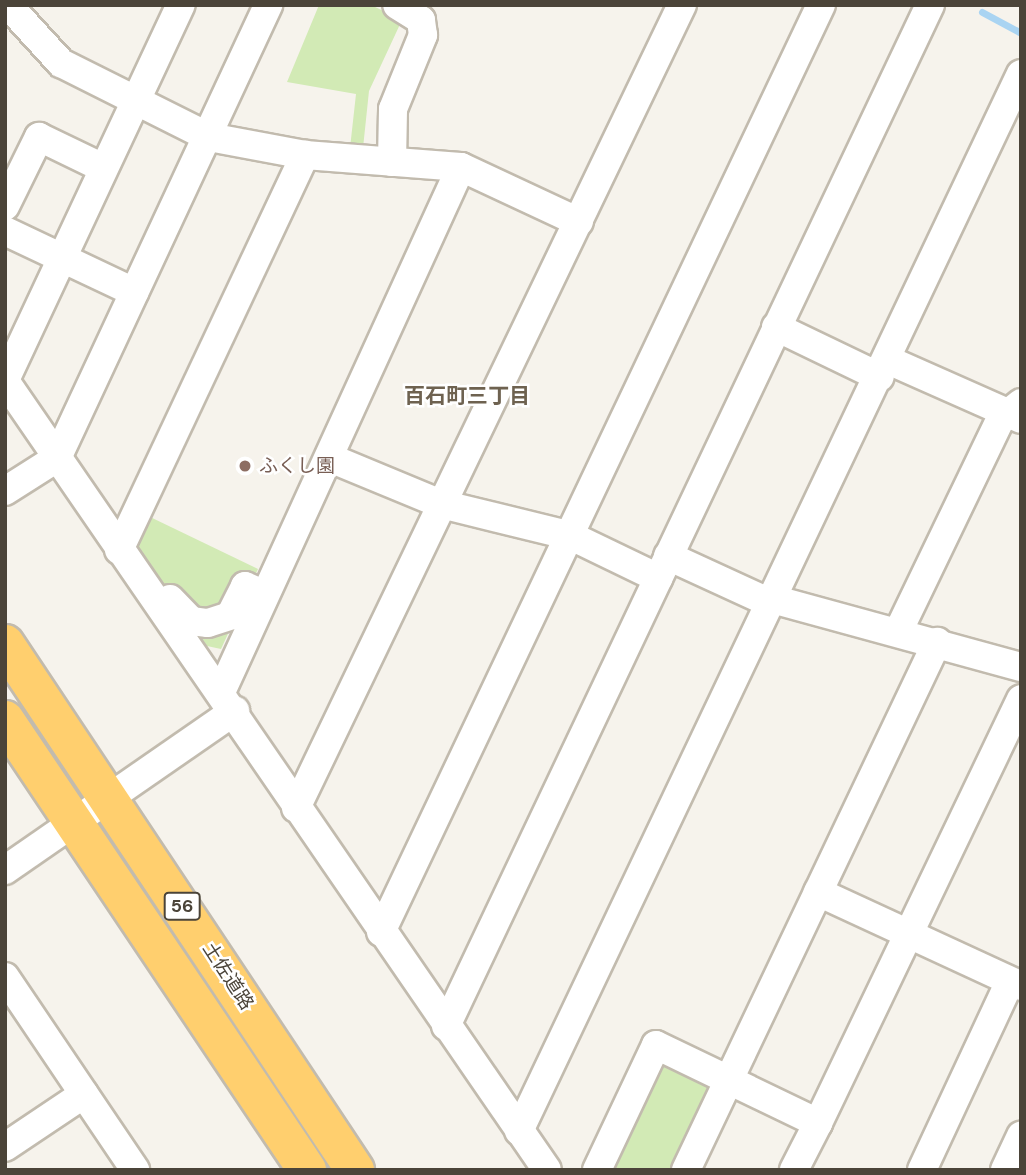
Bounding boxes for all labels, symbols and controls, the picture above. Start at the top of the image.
district label: 百石町三丁目 [404,383,530,409]
place label: ふくし園 [259,455,335,477]
marker: ふくし園 [237,458,253,474]
road number: 56 [163,891,201,920]
street label: 土佐道路 [198,938,258,1014]

